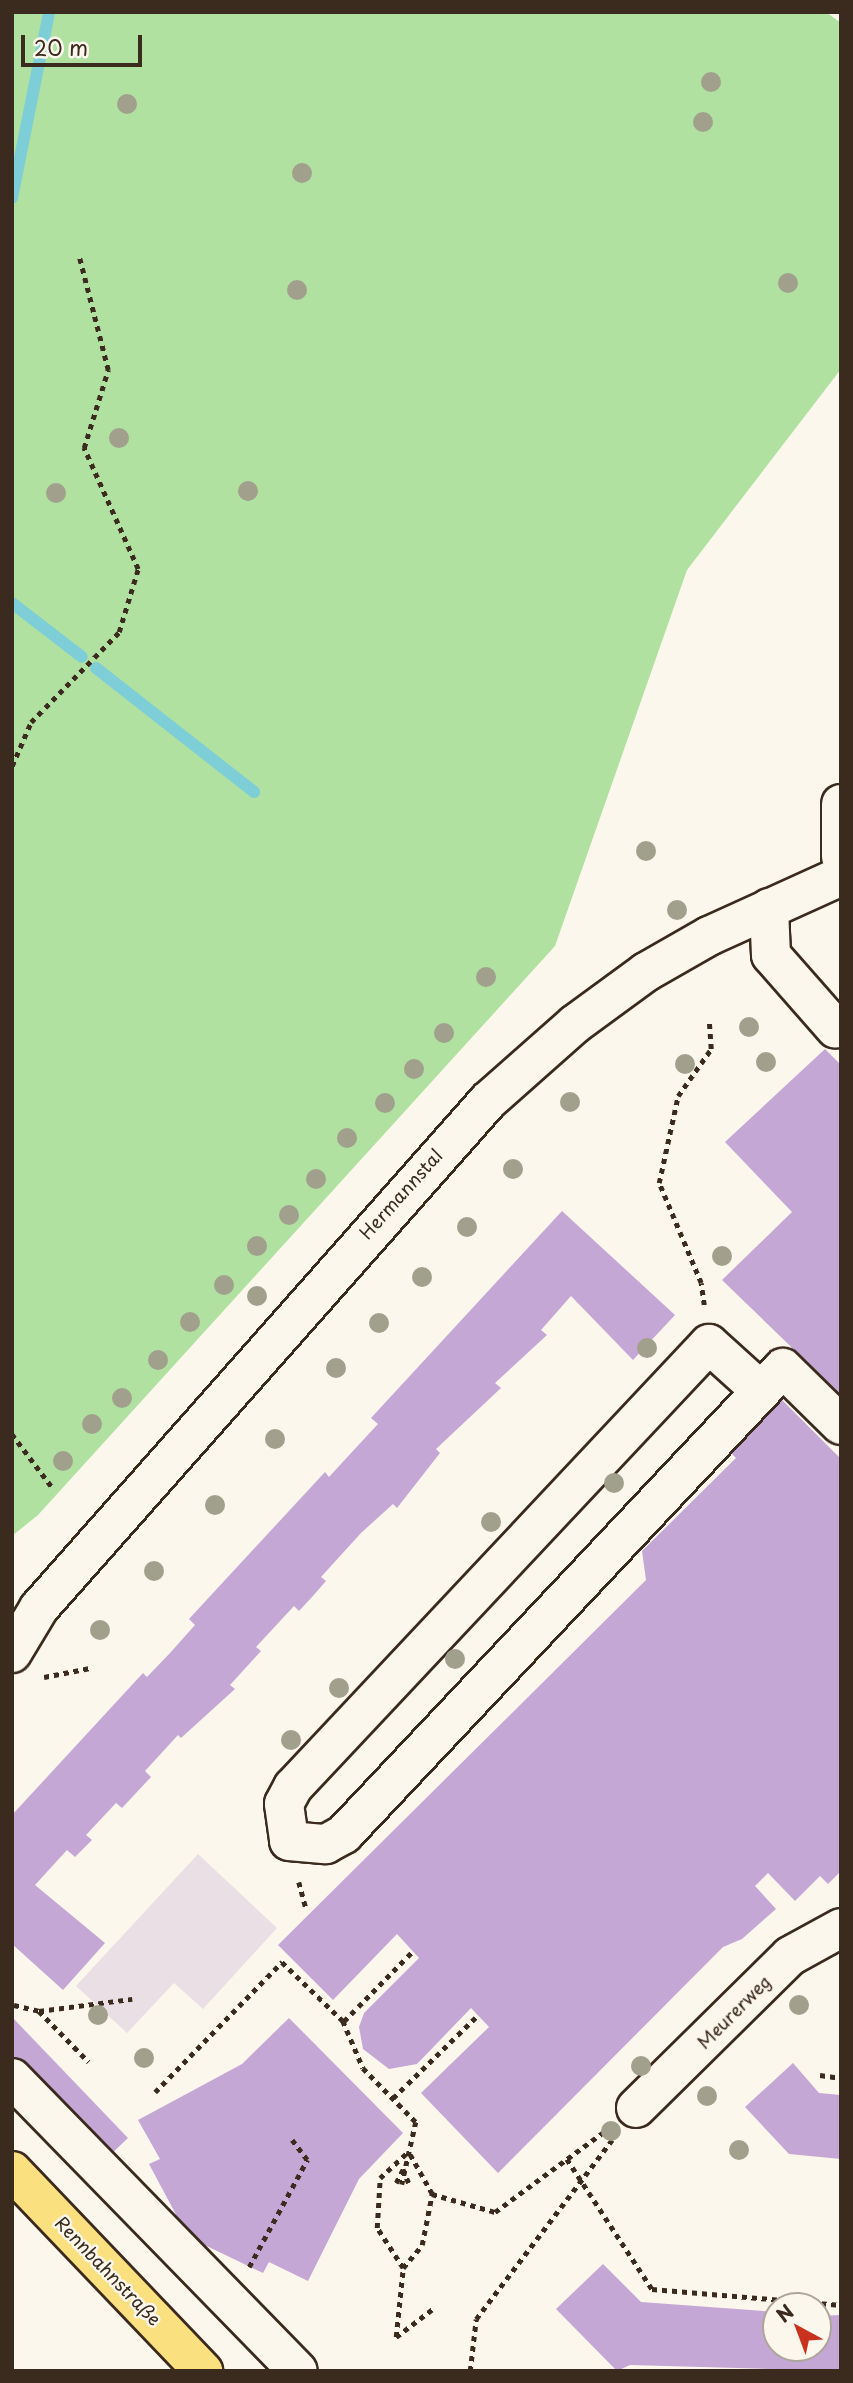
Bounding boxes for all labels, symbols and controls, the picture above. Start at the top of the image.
scale bar [24,21,145,65]
text: 20 m [34,31,88,63]
street label: Hermannstal [355,1145,447,1243]
street label: Meurerweg [693,1971,775,2053]
street label: Rennbahnstraße [50,2212,166,2330]
north arrow [762,2292,832,2362]
text: N [770,2297,799,2328]

